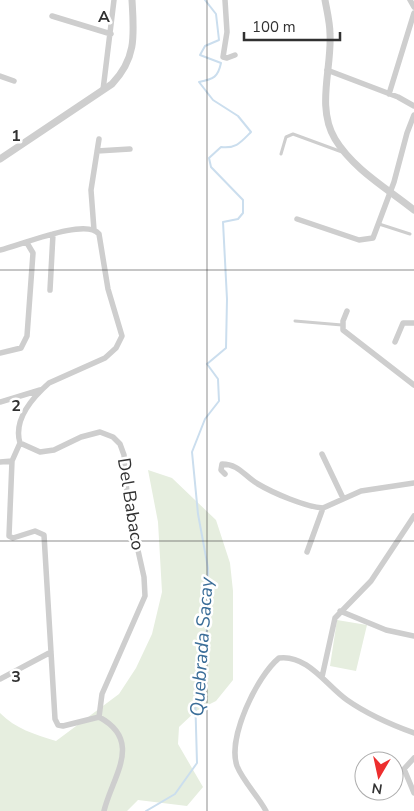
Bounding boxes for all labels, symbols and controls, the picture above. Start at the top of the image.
text: A [98,6,110,28]
scale bar [244,10,340,42]
text: 100 m [252,17,296,37]
text: 1 [11,125,21,147]
text: 2 [11,395,21,417]
street label: Del Babaco [112,456,150,552]
water label: Quebrada Sacay [184,575,220,717]
text: 3 [11,666,21,688]
north arrow [354,751,404,801]
text: N [370,778,384,799]

